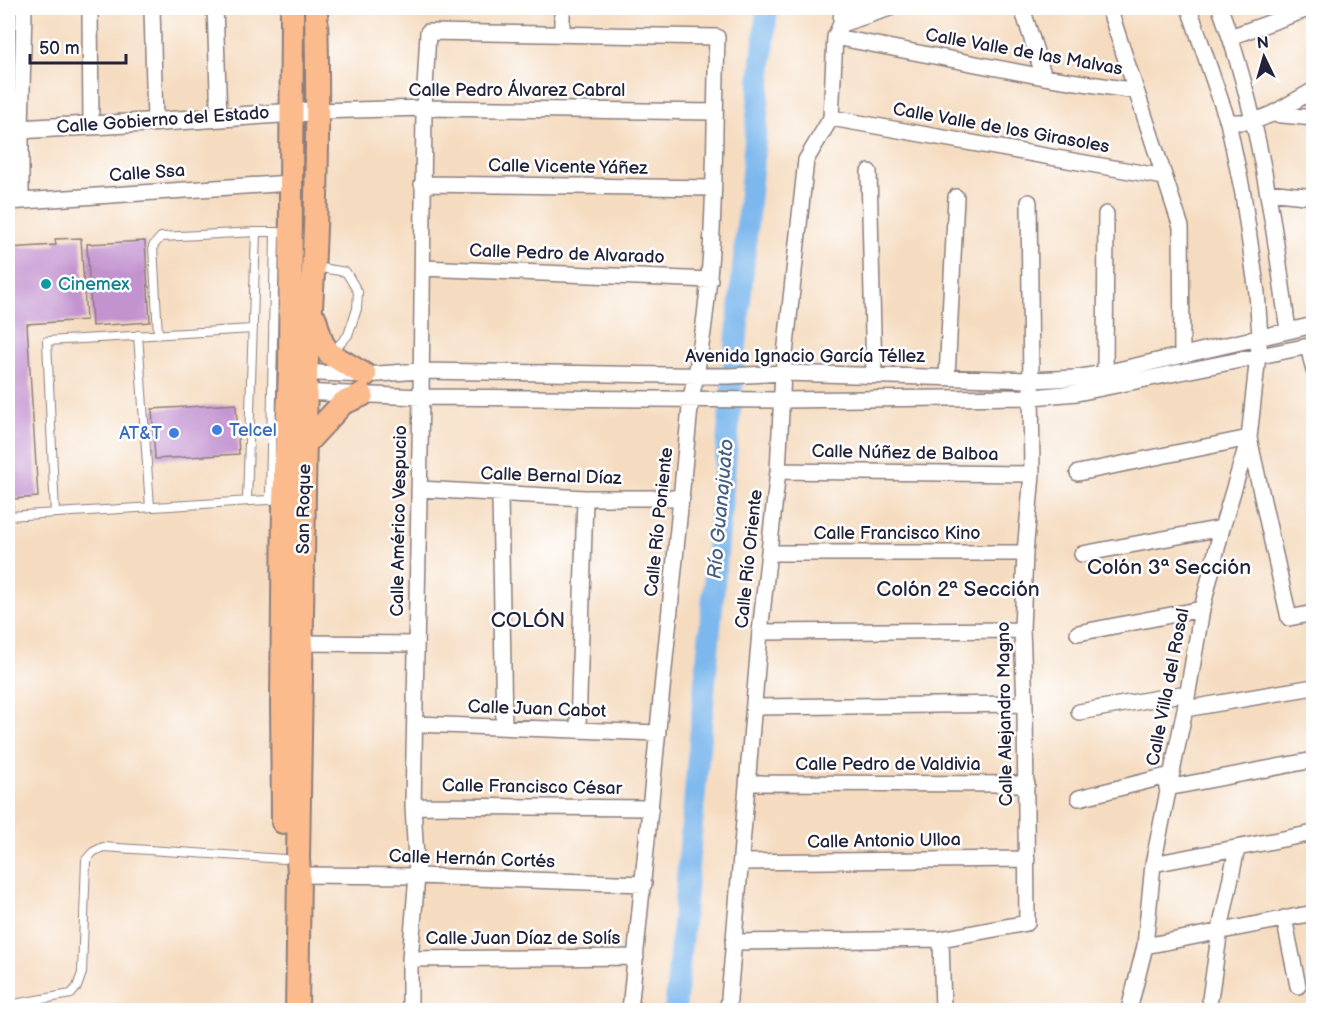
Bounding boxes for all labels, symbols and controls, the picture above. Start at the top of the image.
street label: Calle Valle de las Malvas [924,24,1124,80]
scale bar [30,27,126,65]
north arrow [1234,27,1294,87]
text: N [1256,34,1270,54]
text: 50 m [39,38,80,59]
street label: Calle Pedro Álvarez Cabral [409,78,625,101]
street label: Calle Valle de los Girasoles [891,99,1111,157]
street label: Calle Gobierno del Estado [56,102,270,138]
street label: Calle Vicente Yáñez [488,155,648,179]
street label: Calle Ssa [108,160,186,186]
street label: Calle Pedro de Alvarado [469,240,665,268]
place label: Cinemex [58,274,130,295]
marker: Cinemex [39,277,53,291]
street label: Avenida Ignacio García Téllez [685,346,925,367]
place label: Telcel [229,420,277,441]
place label: AT&T [119,423,162,444]
marker: Telcel [210,423,224,437]
street label: Calle Américo Vespucio [387,425,411,617]
marker: AT&T [167,426,181,440]
water label: Río Guanajuato [703,438,739,580]
street label: Calle Núñez de Balboa [811,441,999,465]
street label: Calle Río Poniente [641,446,677,598]
street label: San Roque [293,463,315,554]
street label: Calle Bernal Díaz [480,463,622,489]
street label: Calle Río Oriente [731,488,767,629]
street label: Calle Francisco Kino [813,523,981,544]
district label: Colón 3ª Sección [1087,555,1251,580]
district label: Colón 2ª Sección [876,577,1040,602]
street label: Calle Villa del Rosal [1142,606,1194,768]
district label: COLÓN [491,608,565,633]
street label: Calle Alejandro Magno [993,622,1017,806]
street label: Calle Juan Cabot [467,696,607,722]
street label: Calle Pedro de Valdivia [795,754,981,775]
street label: Calle Francisco César [442,775,623,799]
street label: Calle Antonio Ulloa [807,829,961,853]
street label: Calle Hernán Cortés [388,846,556,872]
street label: Calle Juan Díaz de Solís [426,928,621,949]

